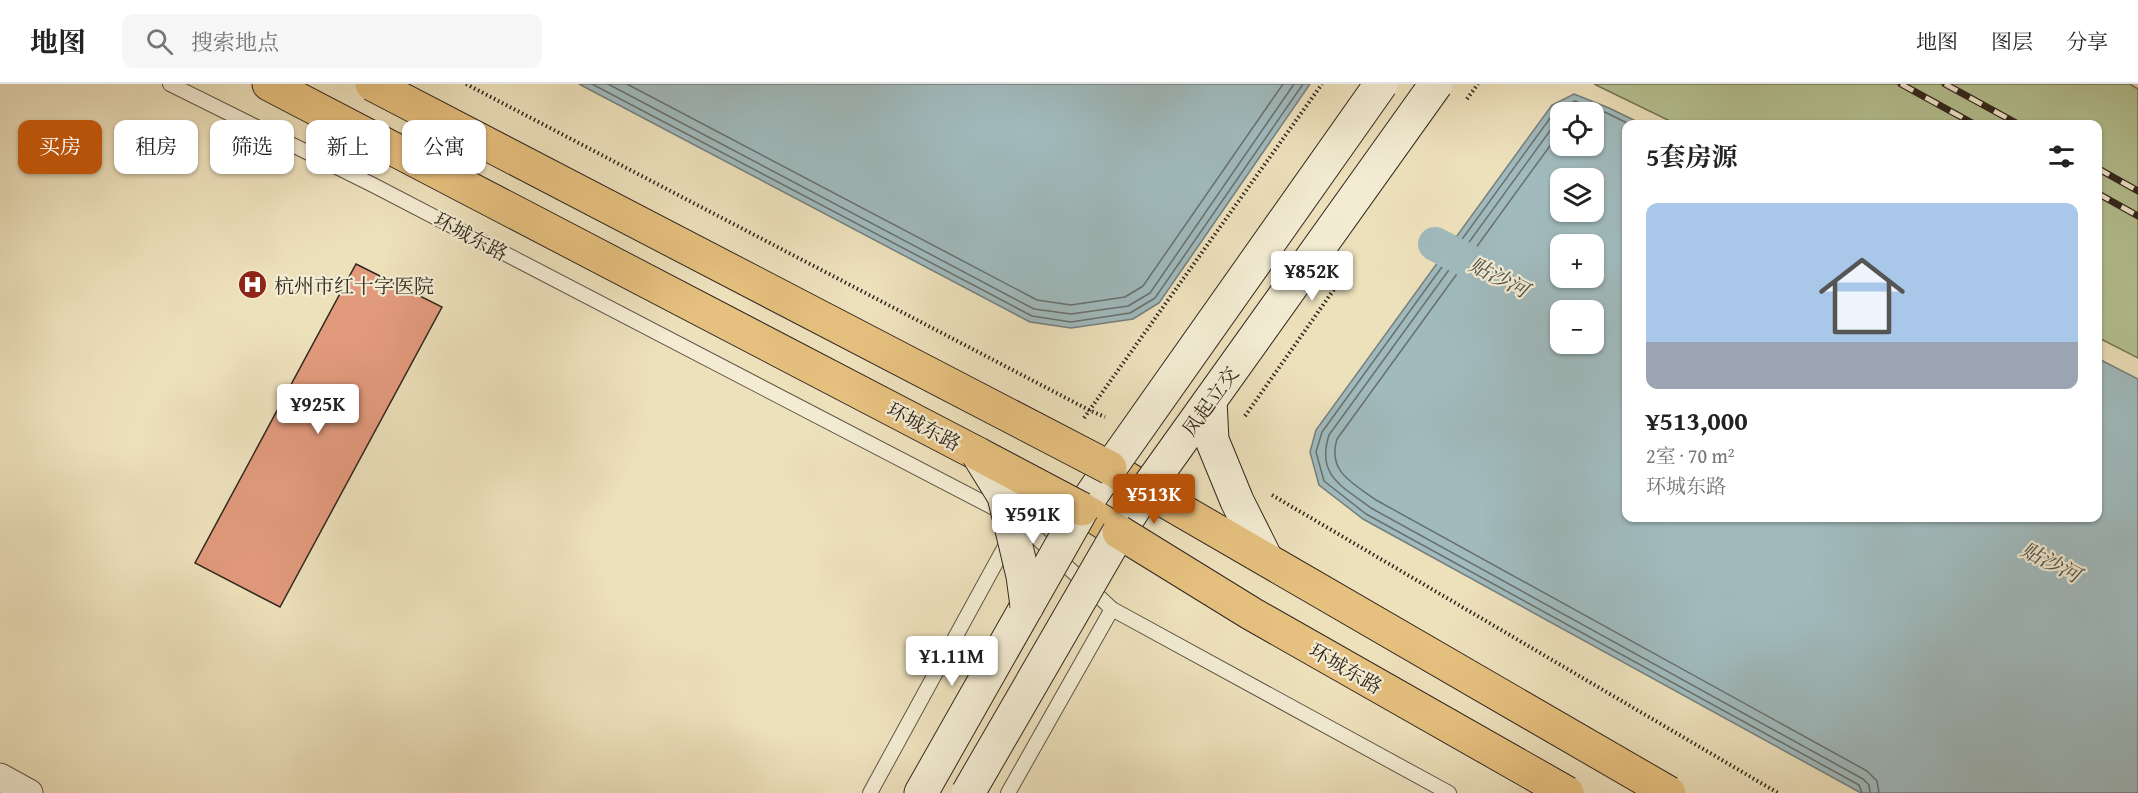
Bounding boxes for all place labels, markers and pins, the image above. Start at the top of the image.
pin: ¥852K [1270,251,1354,302]
hospital icon: 杭州市红十字医院 [237,269,269,301]
place label: 杭州市红十字医院 [274,271,434,300]
pin: ¥925K [276,384,360,435]
pin: ¥513K [1112,474,1196,525]
pin: ¥591K [991,494,1075,545]
pin: ¥1.11M [903,636,1001,687]

